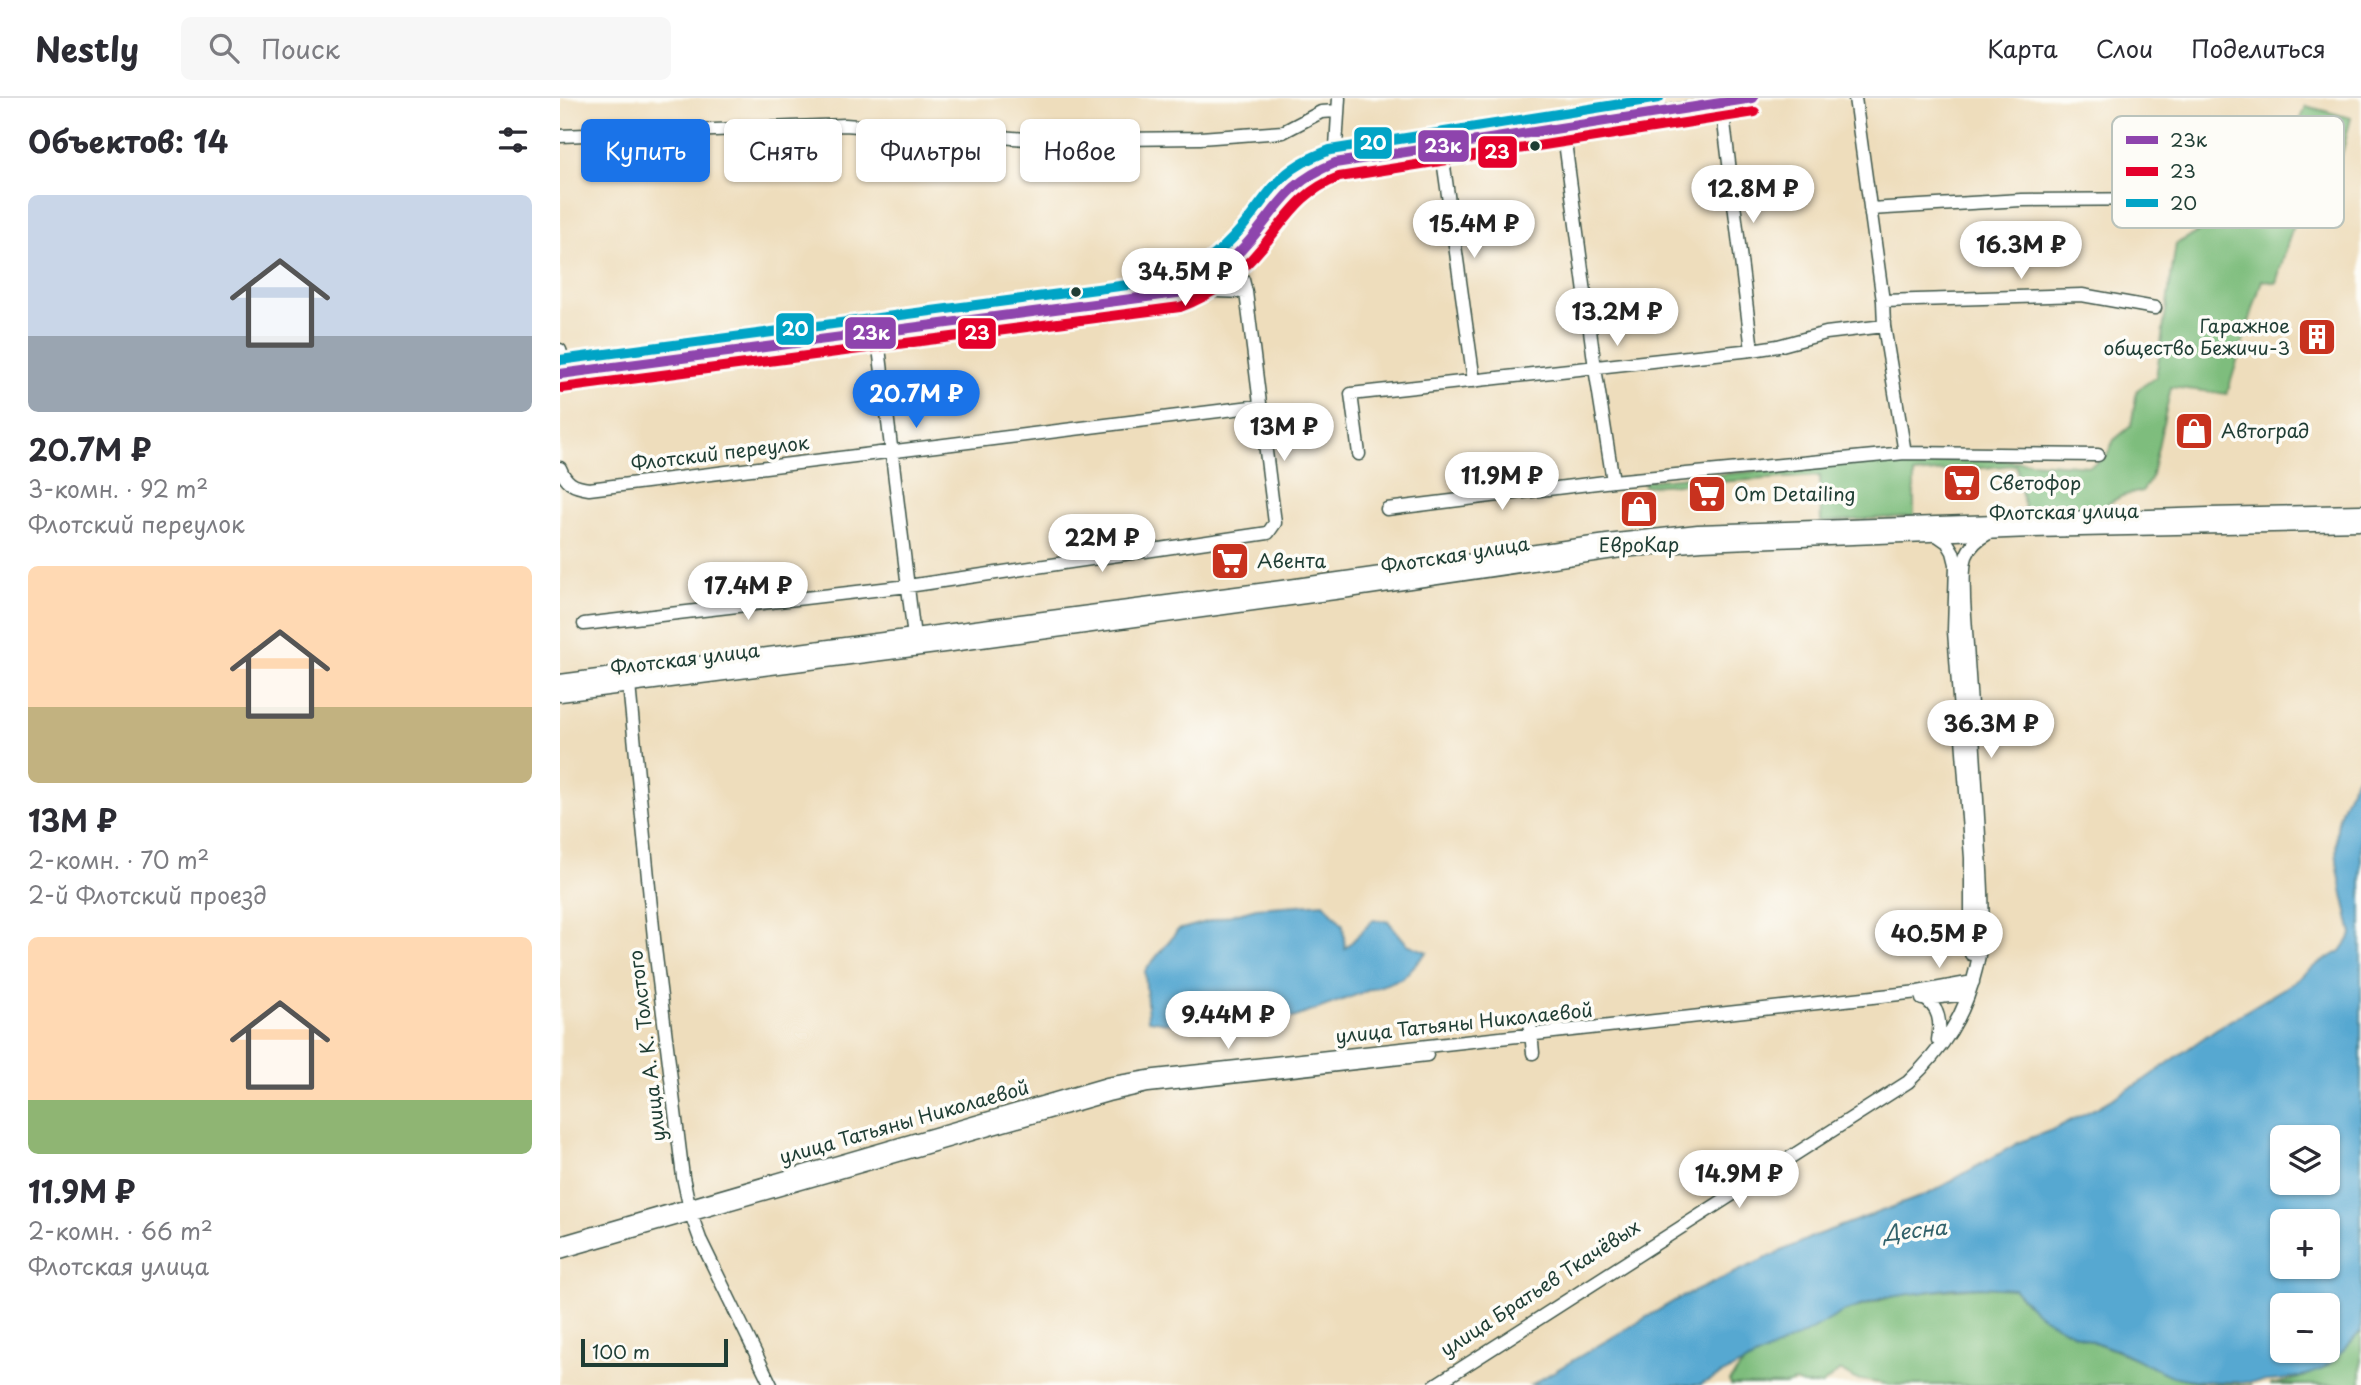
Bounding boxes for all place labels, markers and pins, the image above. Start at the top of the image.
unlabelled marker [1528,139,1542,153]
pin: 12.8M ₽ [1688,166,1818,225]
pin: 15.4M ₽ [1409,200,1539,260]
pin: 16.3M ₽ [1956,222,2086,281]
pin: 34.5M ₽ [1120,248,1250,308]
unlabelled marker [1069,285,1083,299]
pin: 13.2M ₽ [1552,288,1682,348]
place label: Гаражное общество Бежичи-3 [2103,311,2290,361]
building icon: Гаражное общество Бежичи-3 [2296,316,2338,358]
pin: 20.7M ₽ [851,370,981,430]
pin: 13M ₽ [1235,404,1333,463]
shop icon: Автоград [2173,410,2215,452]
place label: Автоград [2221,416,2309,444]
pin: 11.9M ₽ [1437,452,1567,512]
supermarket icon: Светофор [1941,462,1983,504]
place label: Светофор [1989,468,2081,496]
supermarket icon: Om Detailing [1686,473,1728,515]
place label: Om Detailing [1734,479,1855,507]
shop icon: ЕвроКар [1618,488,1660,530]
pin: 22M ₽ [1053,514,1151,574]
place label: ЕвроКар [1599,530,1679,558]
supermarket icon: Авента [1209,540,1251,582]
place label: Авента [1257,546,1326,574]
pin: 17.4M ₽ [683,562,813,622]
pin: 36.3M ₽ [1926,700,2056,760]
pin: 40.5M ₽ [1874,910,2004,970]
pin: 9.44M ₽ [1163,992,1293,1051]
pin: 14.9M ₽ [1674,1150,1804,1210]

